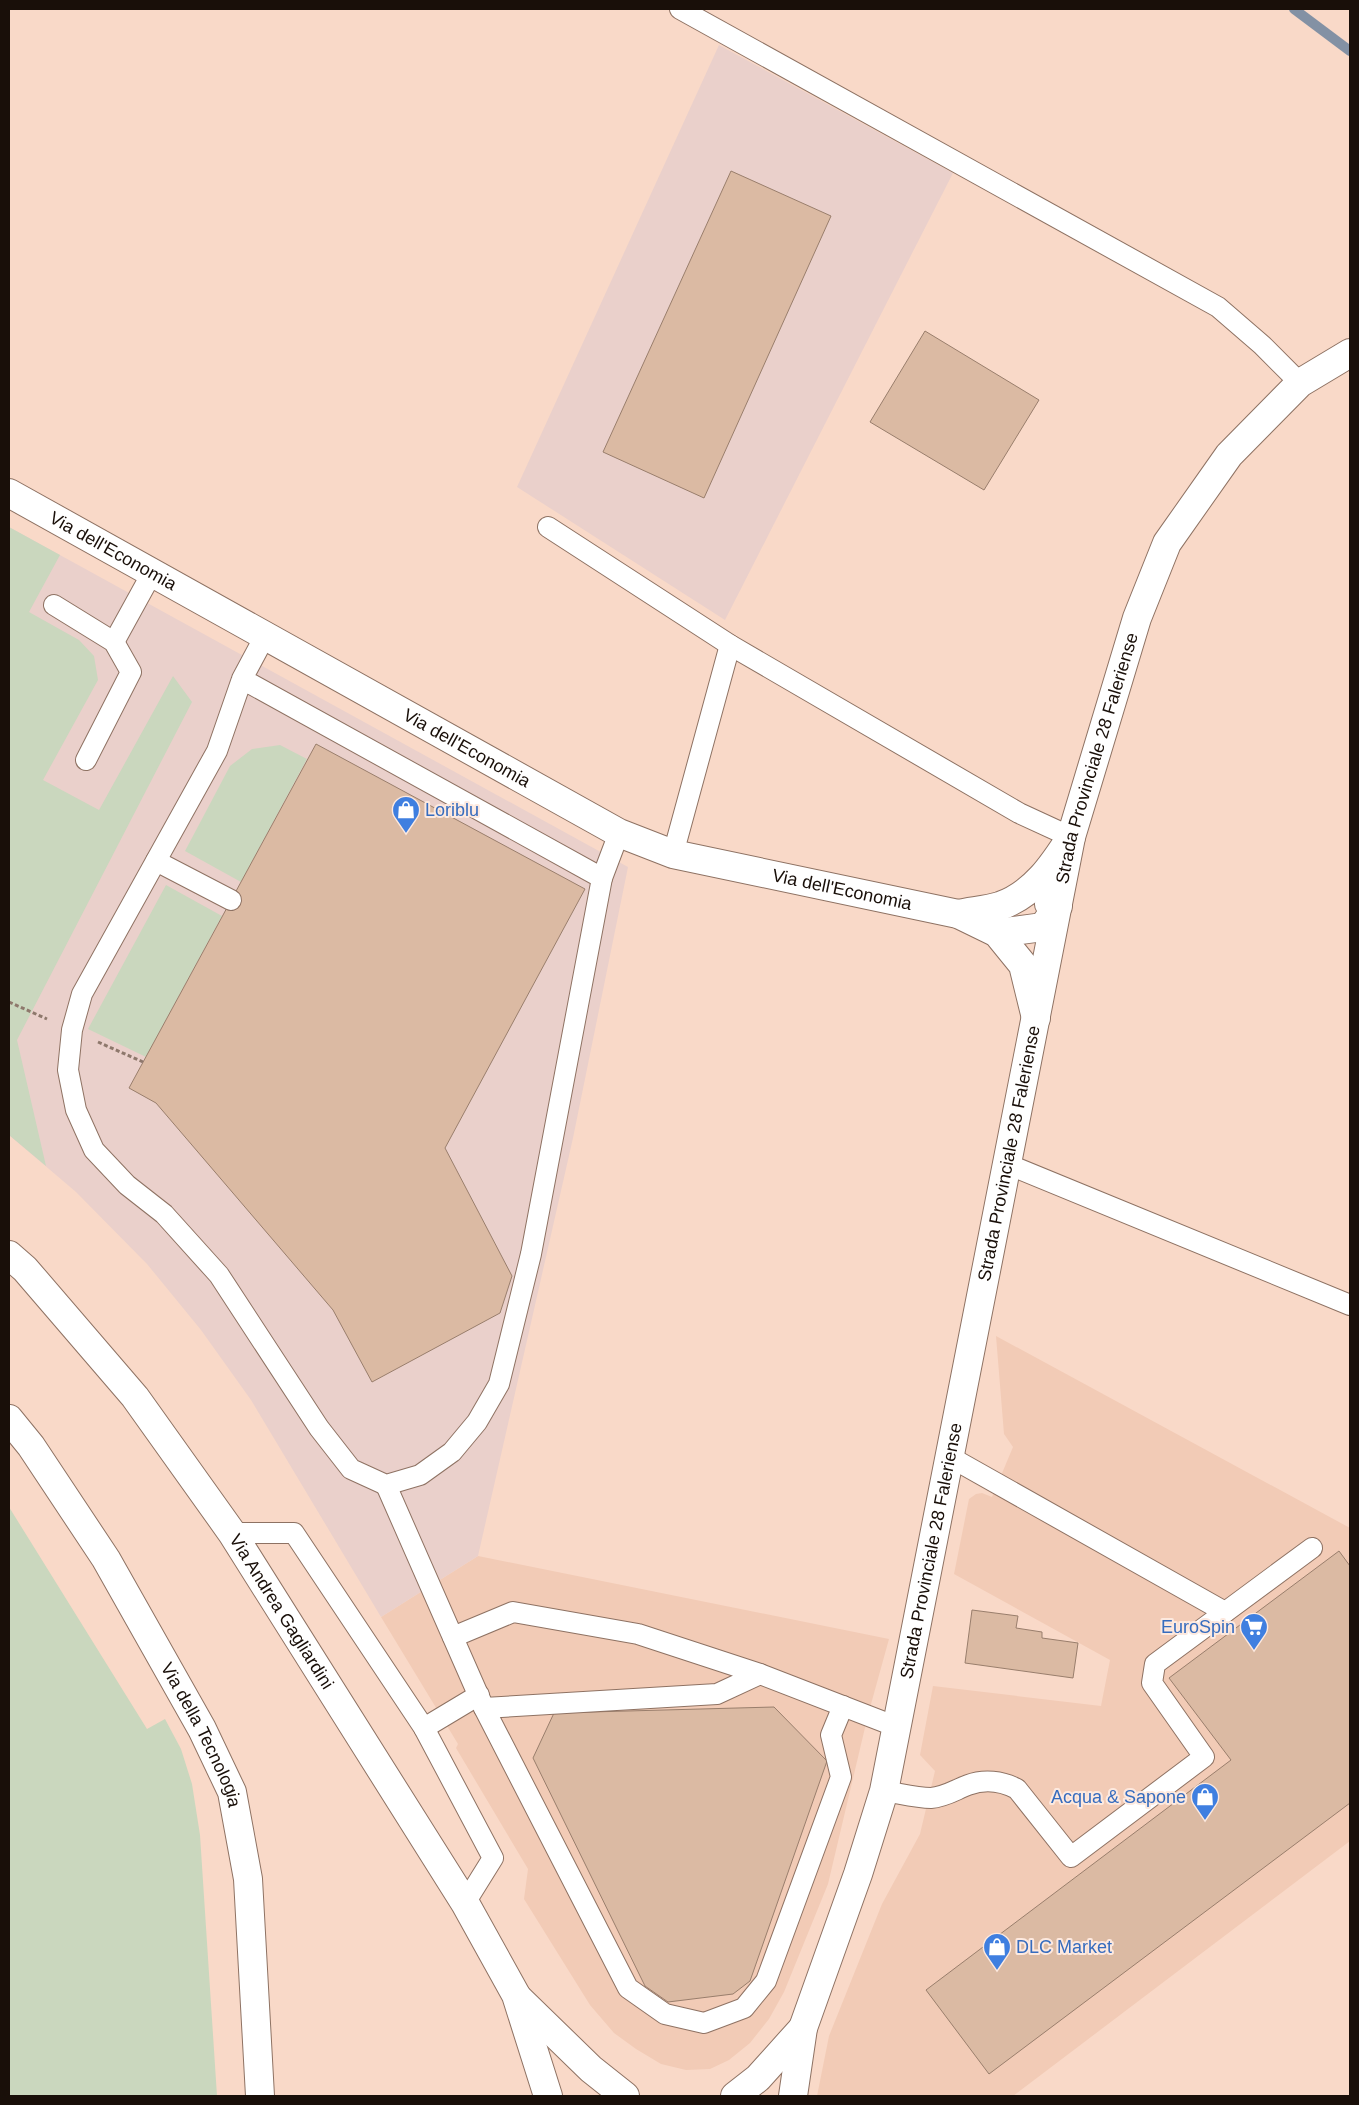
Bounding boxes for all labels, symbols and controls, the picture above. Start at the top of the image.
street label: Via dell'Economia [46,508,181,595]
street label: Strada Provinciale 28 Faleriense [1052,630,1142,886]
street label: Via dell'Economia [400,705,535,792]
shop icon: Loriblu [391,795,421,834]
place label: Loriblu [425,800,479,820]
street label: Via dell'Economia [770,865,915,914]
street label: Strada Provinciale 28 Faleriense [974,1024,1044,1283]
street label: Strada Provinciale 28 Faleriense [896,1421,966,1680]
street label: Via Andrea Gagliardini [225,1531,338,1693]
supermarket icon: EuroSpin [1239,1612,1269,1651]
place label: EuroSpin [1161,1617,1235,1637]
street label: Via della Tecnologia [157,1659,245,1810]
shop icon: Acqua & Sapone [1190,1782,1220,1821]
place label: Acqua & Sapone [1051,1787,1186,1807]
shop icon: DLC Market [982,1932,1012,1971]
place label: DLC Market [1016,1937,1112,1957]

